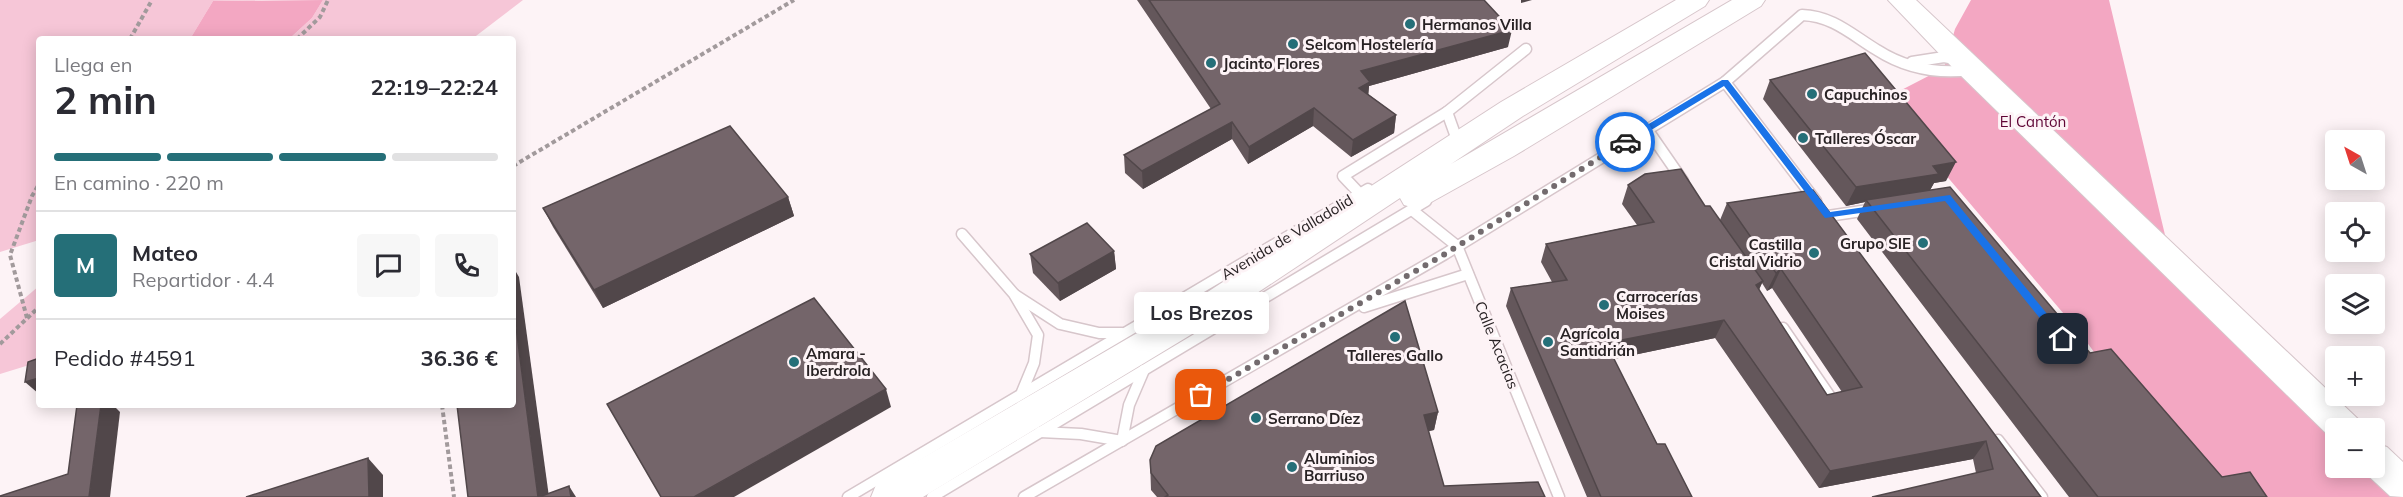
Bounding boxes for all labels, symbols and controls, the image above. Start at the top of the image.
place label: Hermanos Villa [1422,15,1532,34]
marker: Hermanos Villa [1403,17,1417,31]
place label: Selcom Hostelería [1305,35,1434,54]
marker: Selcom Hostelería [1286,37,1300,51]
text: Llega en [54,52,132,77]
place label: Jacinto Flores [1223,54,1320,73]
marker: Jacinto Flores [1204,56,1218,70]
text: 22:19–22:24 [370,73,498,101]
text: 2 min [54,75,157,124]
place label: Capuchinos [1824,85,1908,104]
marker: Capuchinos [1805,87,1819,101]
courier [1595,112,1655,172]
park label: El Cantón [2000,112,2066,131]
icon: car [1609,126,1642,159]
place label: Talleres Óscar [1815,129,1916,148]
north arrow [2325,130,2385,190]
map controls [2325,130,2385,478]
marker: Talleres Óscar [1796,131,1810,145]
text: En camino · 220 m [54,170,224,195]
street label: Avenida de Valladolid [1218,190,1356,284]
button: locate [2325,202,2385,262]
button: chat [357,234,420,297]
button: phone [435,234,498,297]
place label: Grupo SIE [1840,234,1911,253]
place label: Castilla Cristal Vidrio [1709,235,1802,271]
marker: Grupo SIE [1916,236,1930,250]
text: Mateo [132,239,198,267]
marker: Castilla Cristal Vidrio [1807,246,1821,260]
text: M [76,251,95,279]
text: Repartidor · 4.4 [132,267,274,292]
button: layers [2325,274,2385,334]
place label: Carrocerías Moises [1616,287,1698,323]
callout: Los Brezos [1134,293,1268,335]
street label: Calle Acacias [1471,298,1523,392]
marker: Carrocerías Moises [1597,298,1611,312]
text: Los Brezos [1150,300,1253,325]
pin [2037,313,2088,364]
icon: home [2046,322,2079,355]
place label: Agrícola Santidrián [1560,324,1635,360]
marker: Talleres Gallo [1388,330,1402,344]
marker: Agrícola Santidrián [1541,335,1555,349]
text: Pedido #4591 [54,344,196,372]
text: 36.36 € [421,344,498,372]
place label: Amara - Iberdrola [806,344,871,380]
place label: Talleres Gallo [1347,346,1443,365]
button: + [2325,346,2385,406]
marker: Amara - Iberdrola [787,355,801,369]
pin [1175,369,1226,420]
icon: bag [1184,378,1217,411]
place label: Serrano Díez [1268,409,1360,428]
marker: Serrano Díez [1249,411,1263,425]
button: − [2325,418,2385,478]
place label: Aluminios Barriuso [1304,449,1375,485]
marker: Aluminios Barriuso [1285,460,1299,474]

